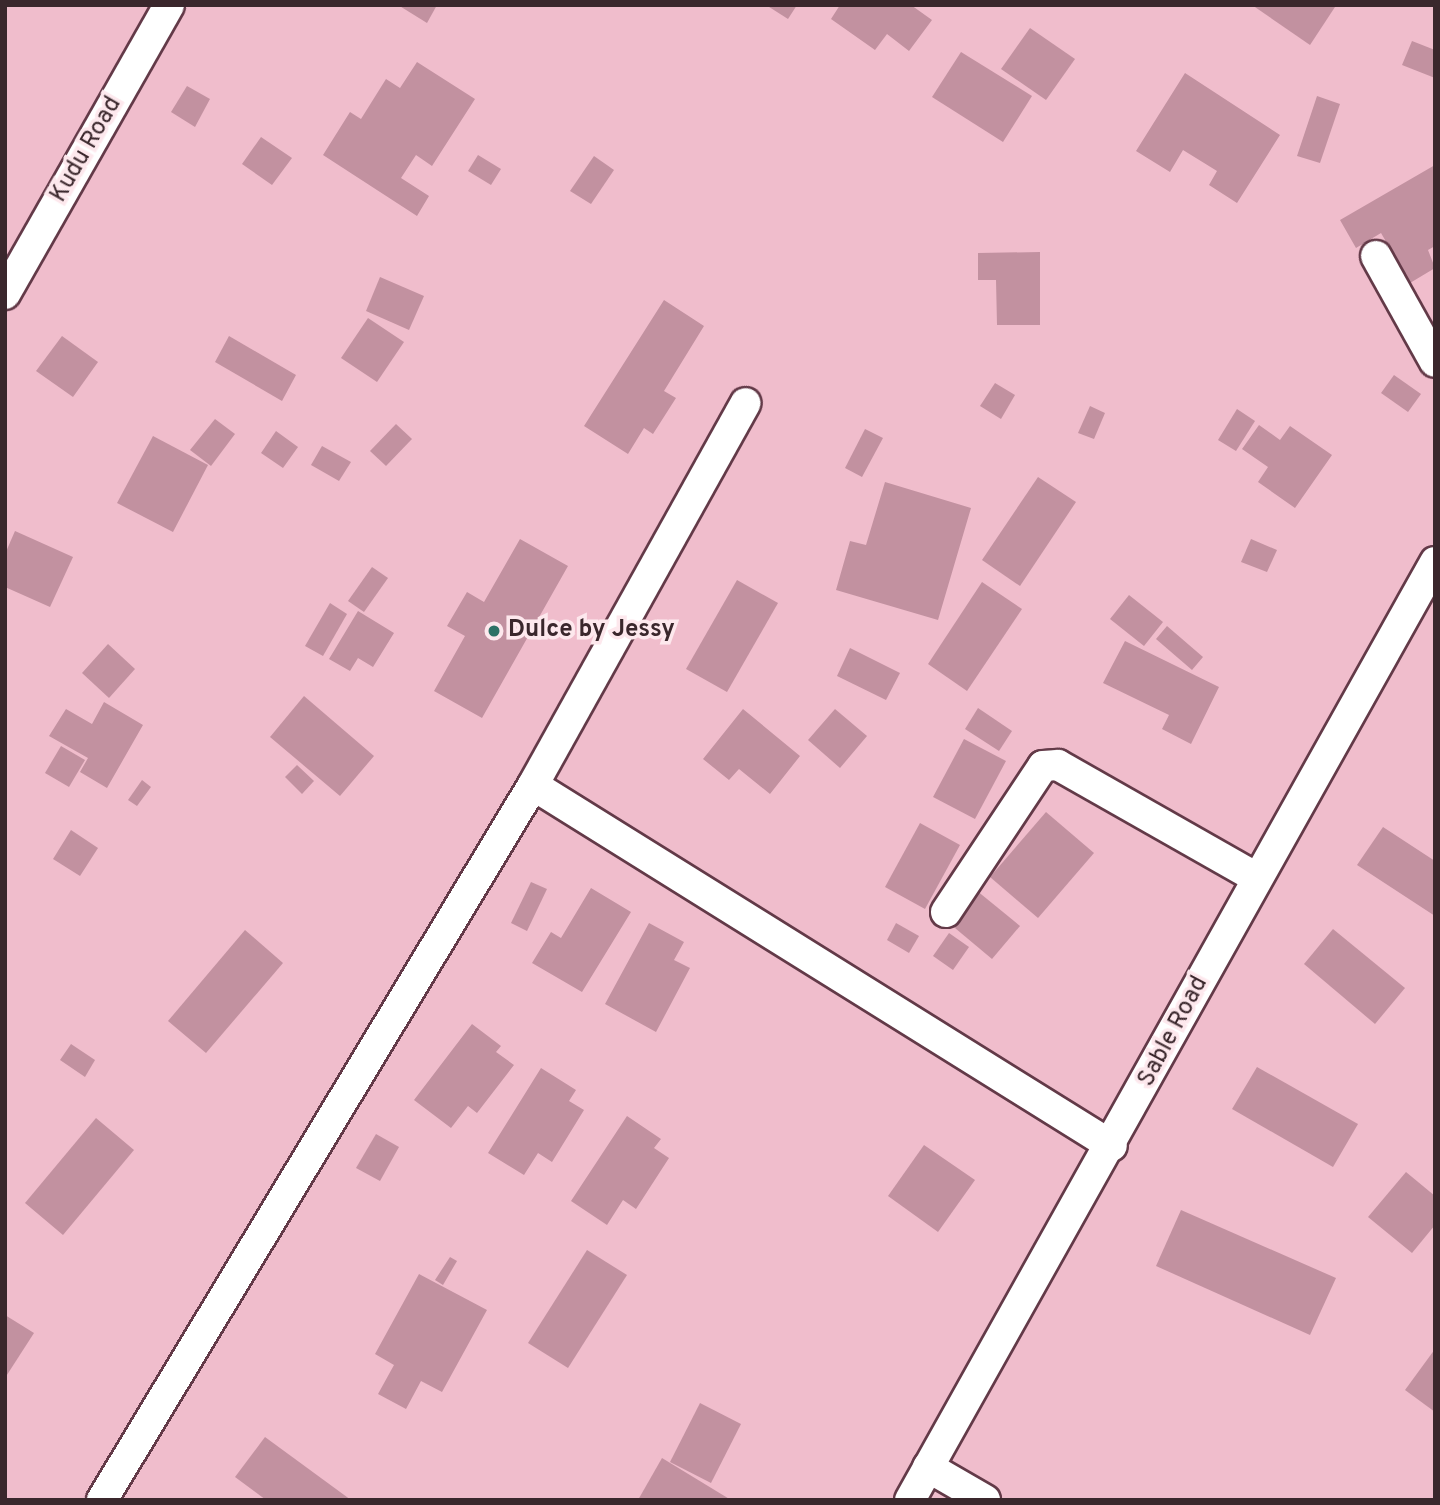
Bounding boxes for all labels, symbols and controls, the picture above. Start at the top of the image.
street label: Kudu Road [45,92,129,208]
place label: Dulce by Jessy [508,617,675,645]
marker: Dulce by Jessy [486,623,502,639]
street label: Sable Road [1133,972,1215,1092]

